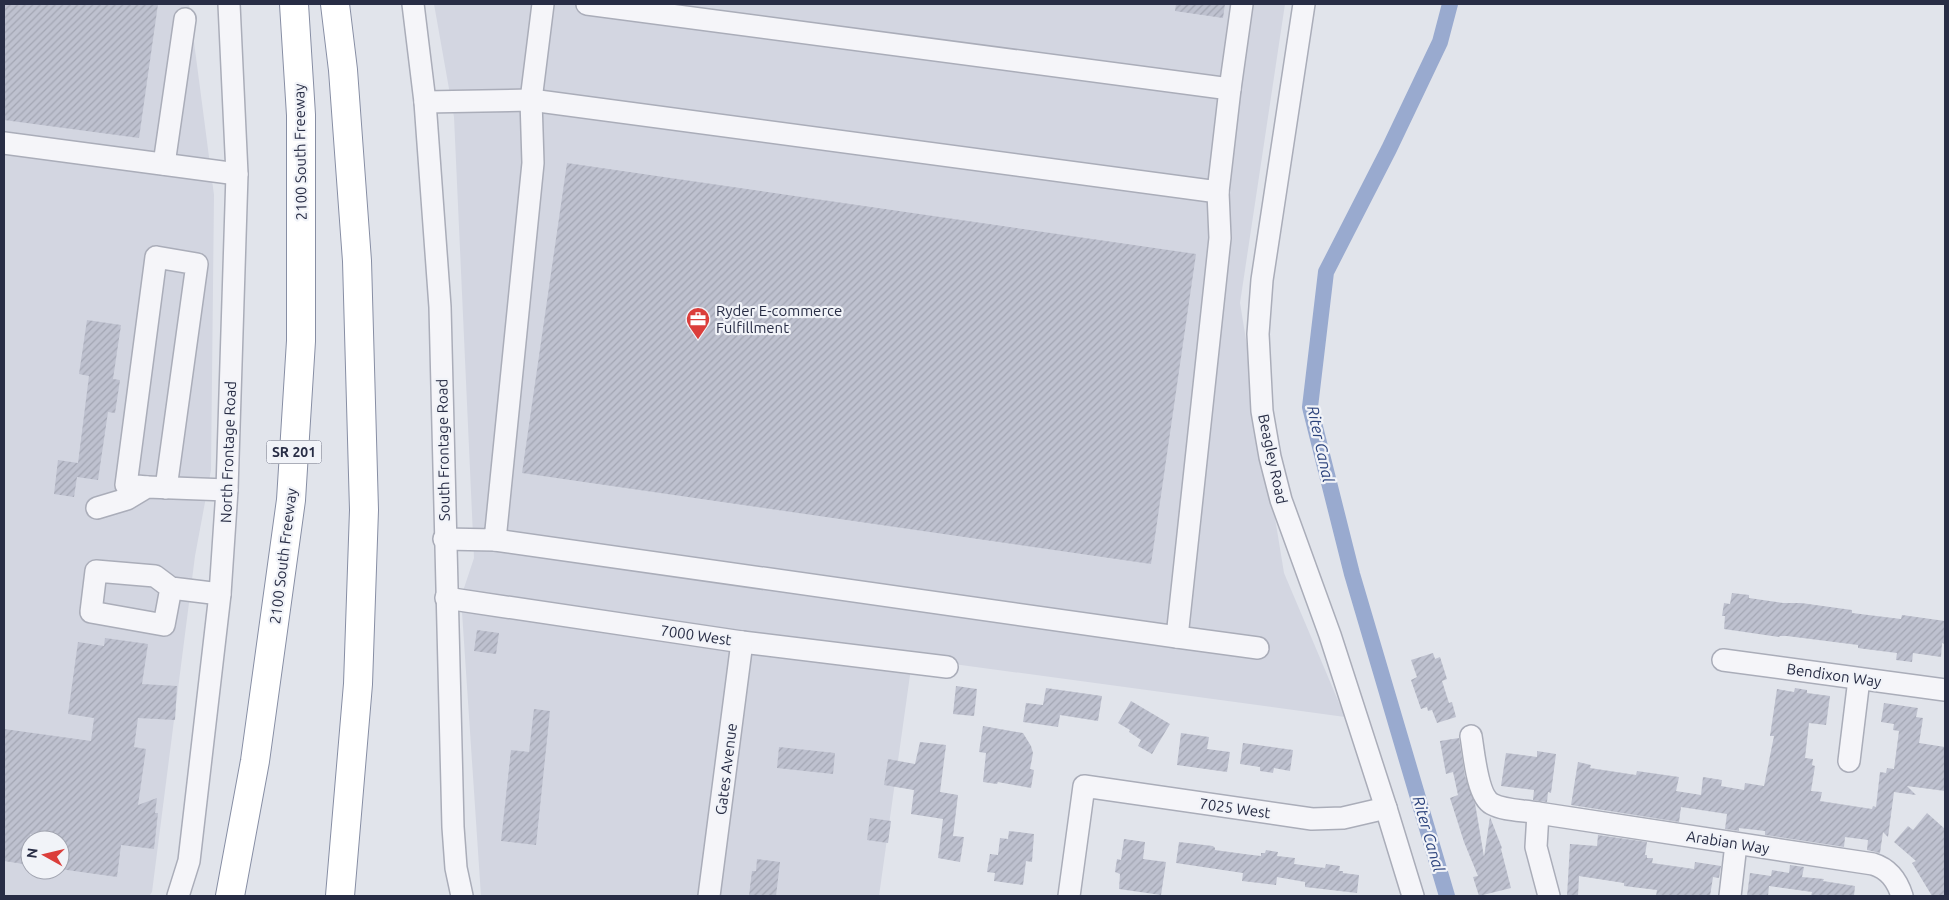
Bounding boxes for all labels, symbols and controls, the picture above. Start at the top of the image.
street label: 2100 South Freeway [290,83,310,221]
place label: Ryder E-commerce Fulfillment [716,302,842,336]
office icon: Ryder E-commerce Fulfillment [685,306,711,340]
street label: South Frontage Road [433,379,453,521]
street label: North Frontage Road [217,381,239,523]
water label: Riter Canal [1304,404,1338,485]
street label: Beagley Road [1255,412,1291,506]
road number: SR 201 [266,441,322,464]
street label: 2100 South Freeway [266,487,300,625]
street label: 7000 West [659,622,733,648]
street label: Bendixon Way [1786,660,1882,690]
street label: Gates Avenue [712,722,740,816]
water label: Riter Canal [1410,794,1449,875]
street label: 7025 West [1198,795,1272,821]
street label: Arabian Way [1685,827,1771,857]
north arrow [20,830,70,880]
text: N [23,847,41,859]

